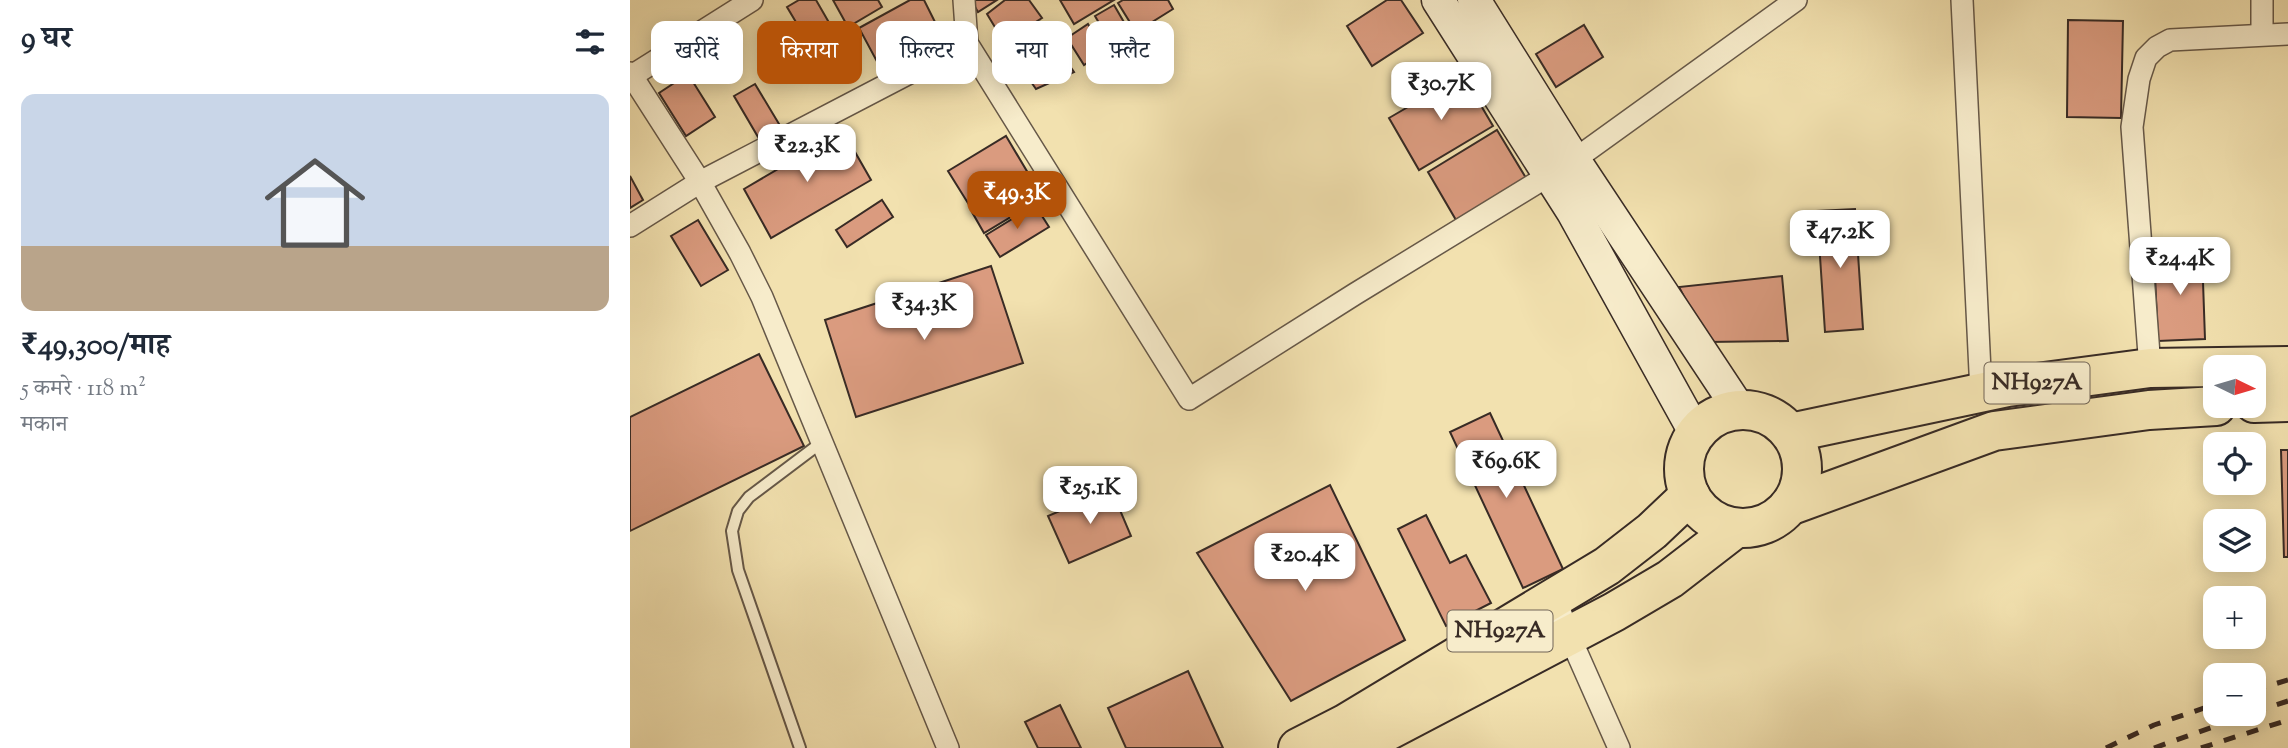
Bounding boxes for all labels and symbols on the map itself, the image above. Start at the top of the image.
pin: ₹30.7K [1384,62,1498,122]
pin: ₹22.3K [750,124,864,184]
pin: ₹49.3K [960,172,1074,231]
pin: ₹47.2K [1783,210,1897,270]
pin: ₹24.4K [2123,238,2237,297]
pin: ₹34.3K [867,282,981,342]
north arrow [2203,355,2266,418]
road number: NH927A [1984,362,2090,404]
pin: ₹69.6K [1449,440,1563,500]
pin: ₹25.1K [1033,466,1147,526]
pin: ₹20.4K [1248,534,1362,593]
road number: NH927A [1448,610,1552,652]

